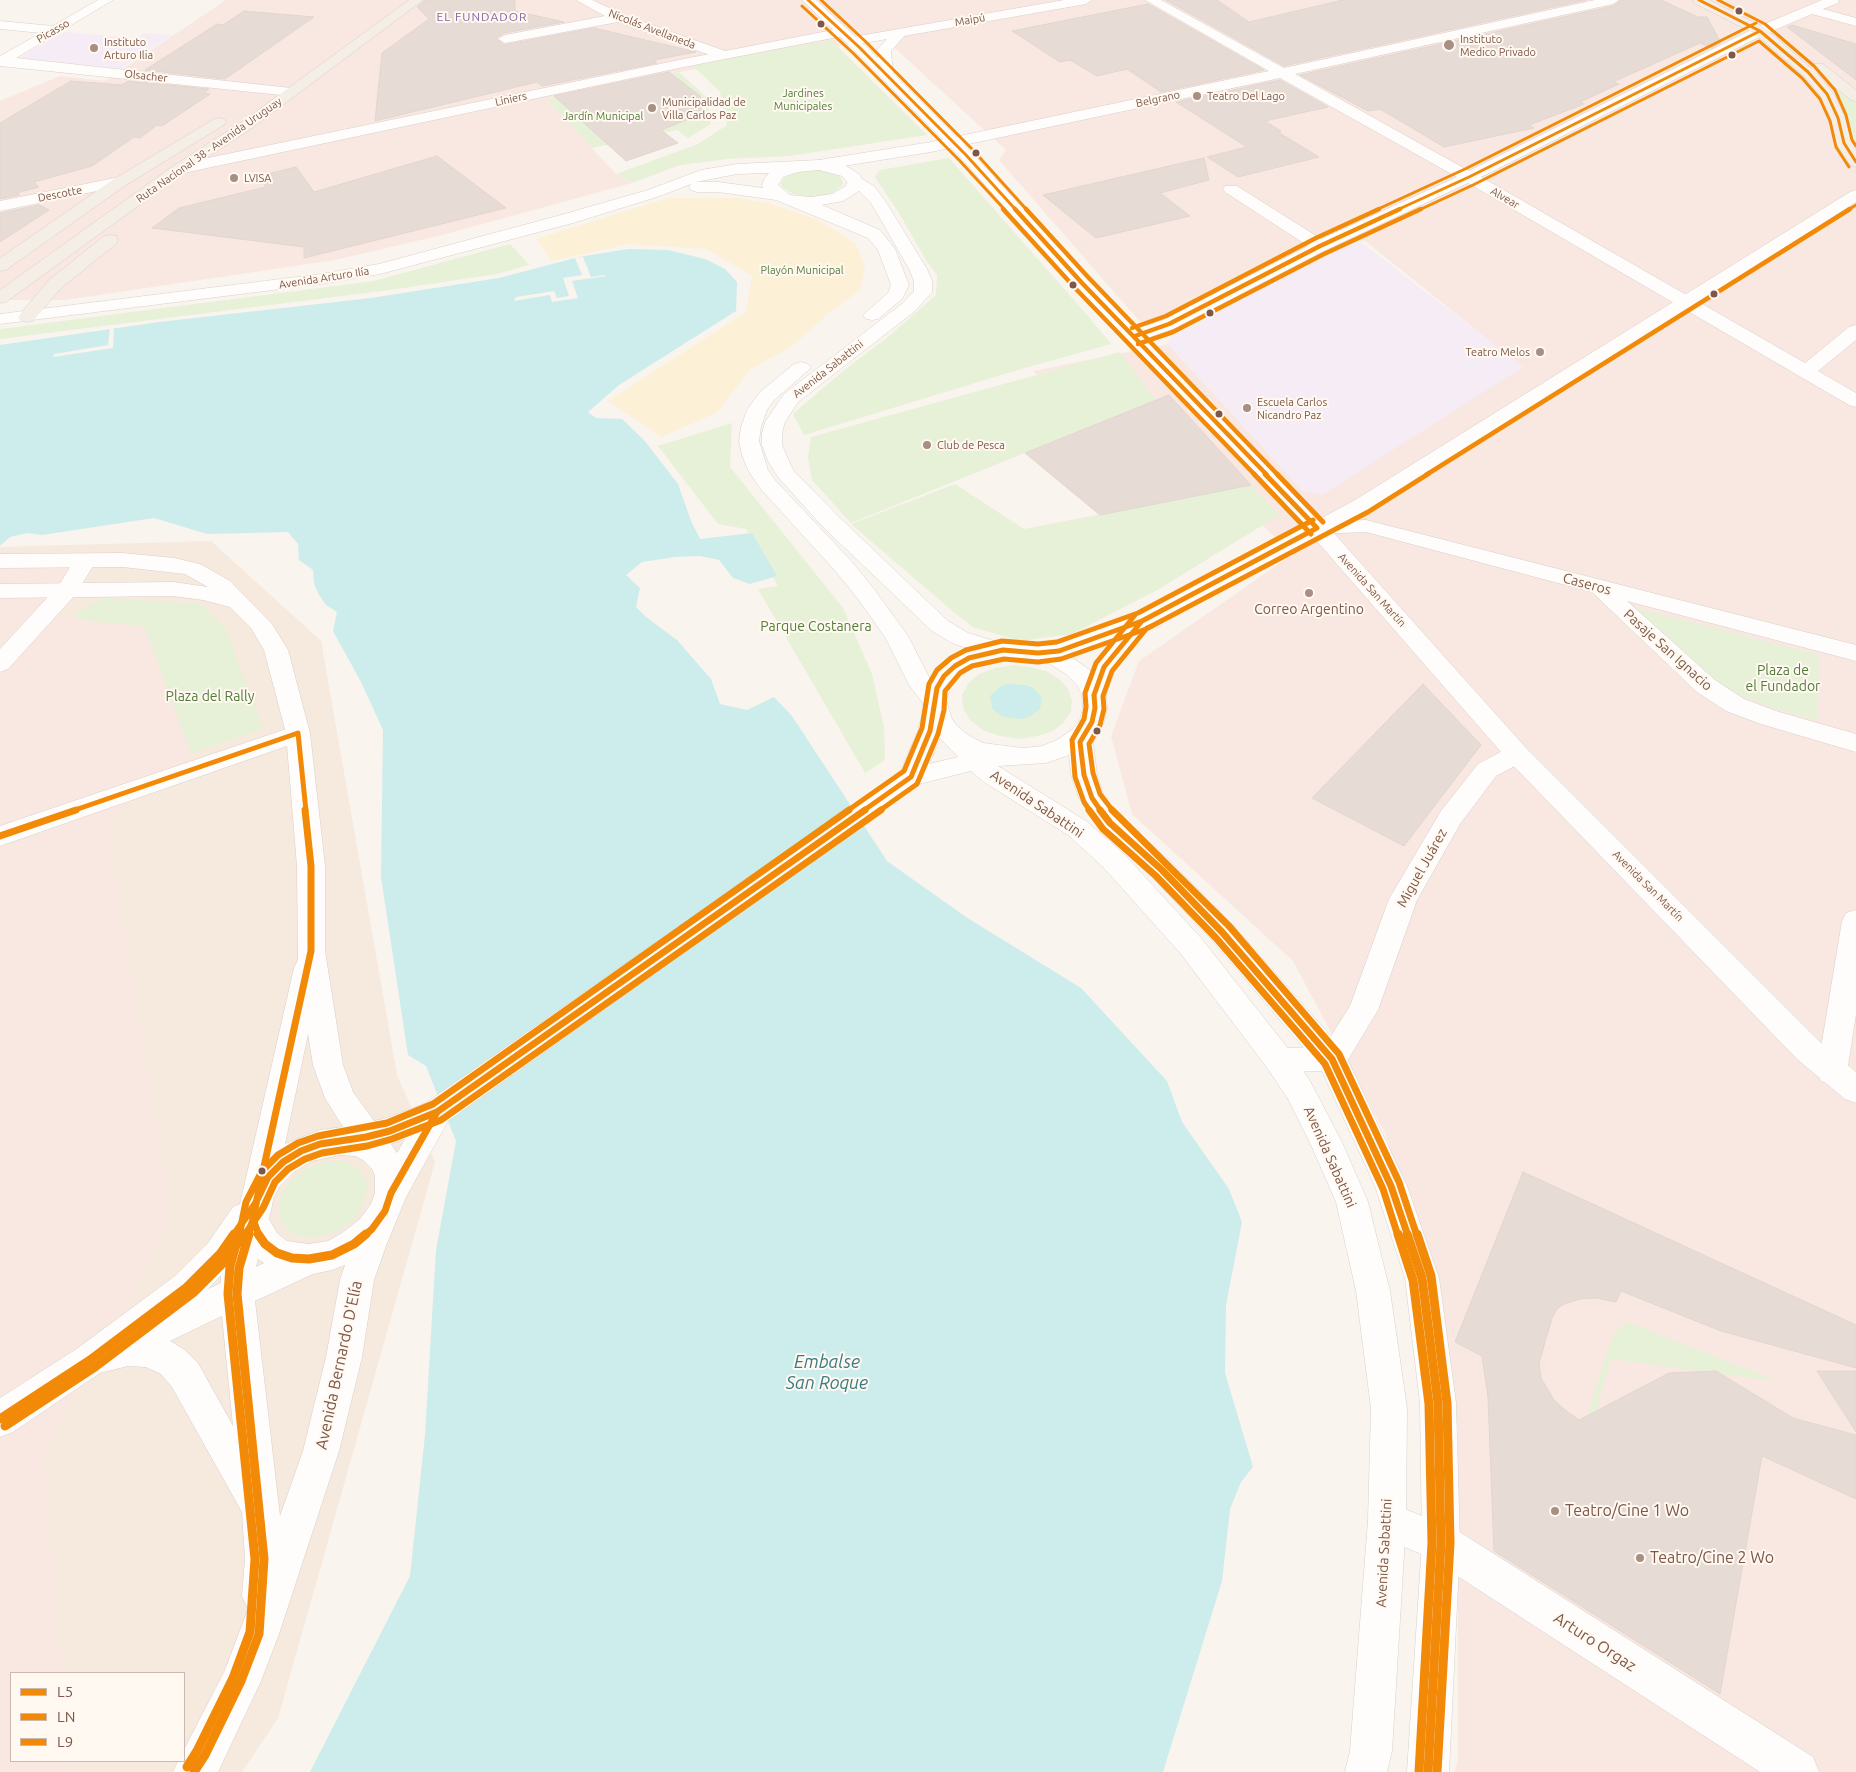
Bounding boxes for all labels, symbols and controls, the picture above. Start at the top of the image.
street label: Nicolás Avellaneda [607,6,697,52]
unlabelled marker [1734,6,1744,16]
district label: EL FUNDADOR [435,10,529,24]
street label: Maipú [954,11,986,29]
street label: Picasso [34,16,72,46]
unlabelled marker [816,19,826,29]
place label: Instituto Medico Privado [1460,32,1536,58]
place label: Instituto Arturo Ilia [104,35,153,61]
marker: Instituto Medico Privado [1442,38,1456,52]
marker: Instituto Arturo Ilia [88,42,100,54]
unlabelled marker [1727,50,1737,60]
street label: Olsacher [124,67,168,85]
park label: Jardines Municipales [774,86,832,112]
street label: Belgrano [1135,88,1181,110]
street label: Liniers [494,89,528,109]
place label: Teatro Del Lago [1207,89,1285,103]
marker: Teatro Del Lago [1191,90,1203,102]
street label: Ruta Nacional 38 - Avenida Uruguay [134,94,284,206]
place label: Municipalidad de Villa Carlos Paz [662,95,746,121]
marker: Municipalidad de Villa Carlos Paz [646,102,658,114]
park label: Jardín Municipal [563,109,643,123]
unlabelled marker [971,148,981,158]
place label: LVISA [244,171,271,185]
marker: LVISA [228,172,240,184]
street label: Descotte [37,183,83,205]
street label: Alvear [1488,184,1522,212]
park label: Playón Municipal [760,263,844,277]
street label: Avenida Arturo Ilía [278,264,370,292]
unlabelled marker [1068,280,1078,290]
unlabelled marker [1709,289,1719,299]
unlabelled marker [1205,308,1215,318]
street label: Avenida Sabattini [790,337,866,401]
place label: Teatro Melos [1466,345,1530,359]
marker: Teatro Melos [1534,346,1546,358]
place label: Escuela Carlos Nicandro Paz [1257,395,1327,421]
marker: Escuela Carlos Nicandro Paz [1241,402,1253,414]
unlabelled marker [1214,409,1224,419]
place label: Club de Pesca [937,438,1005,452]
marker: Club de Pesca [921,439,933,451]
street label: Avenida San Martín [1335,550,1409,630]
street label: Caseros [1561,570,1613,598]
marker: Correo Argentino [1303,587,1315,599]
place label: Correo Argentino [1254,601,1364,617]
street label: Pasaje San Ignacio [1620,606,1716,694]
park label: Parque Costanera [760,618,872,634]
park label: Plaza de el Fundador [1746,662,1820,694]
park label: Plaza del Rally [166,688,254,704]
unlabelled marker [1092,726,1102,736]
street label: Avenida Sabattini [987,767,1087,841]
street label: Miguel Juárez [1393,826,1451,910]
street label: Avenida San Martín [1610,848,1686,924]
street label: Avenida Sabattini [1300,1104,1360,1210]
unlabelled marker [257,1166,267,1176]
street label: Avenida Bernardo D'Elía [312,1279,366,1451]
water label: Embalse San Roque [786,1351,868,1394]
street label: Avenida Sabattini [1373,1498,1395,1608]
place label: Teatro/Cine 1 Wo [1565,1501,1689,1521]
marker: Teatro/Cine 1 Wo [1549,1505,1561,1517]
place label: Teatro/Cine 2 Wo [1650,1548,1774,1568]
marker: Teatro/Cine 2 Wo [1634,1552,1646,1564]
street label: Arturo Orgaz [1550,1608,1640,1676]
legend [10,1672,185,1762]
text: L5 [57,1683,73,1700]
text: LN [57,1708,75,1725]
text: L9 [57,1733,73,1750]

